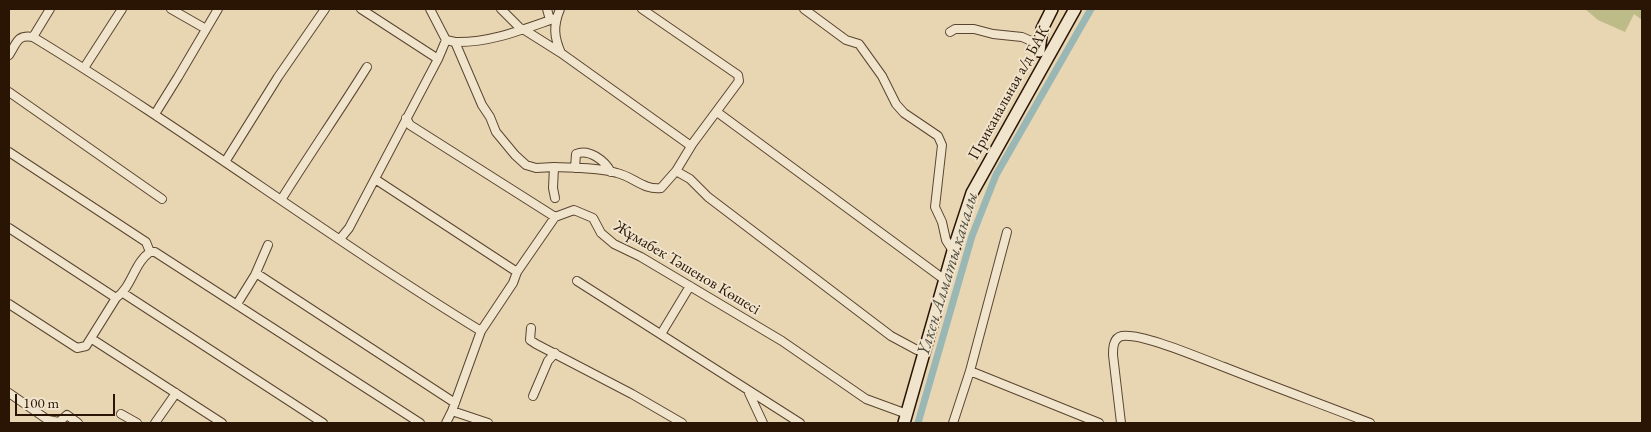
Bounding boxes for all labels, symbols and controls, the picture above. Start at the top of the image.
street label: Приканальная а/д БАК [964,23,1054,163]
water label: Үлкен Алматы каналы [913,190,983,358]
street label: Жұмабек Тәшенов Көшесі [610,217,764,319]
scale bar [18,384,118,416]
text: 100 m [23,393,59,412]

